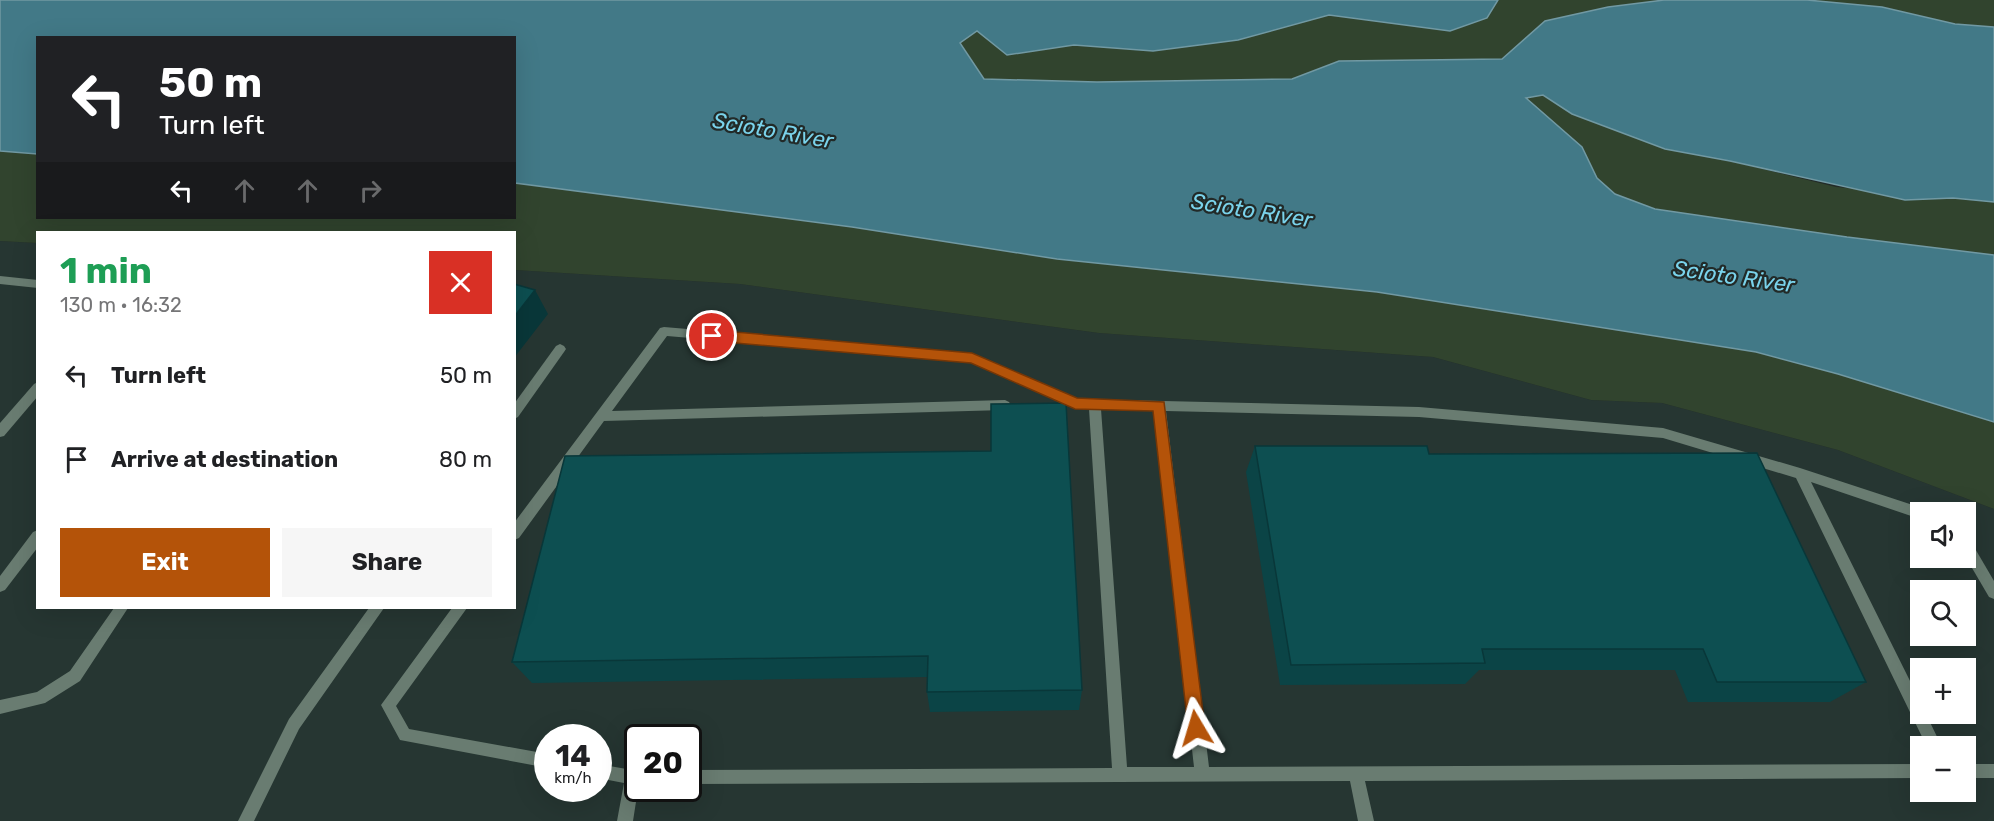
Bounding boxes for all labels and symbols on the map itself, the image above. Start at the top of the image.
water label: Scioto River [710,107,837,155]
water label: Scioto River [1189,188,1316,234]
water label: Scioto River [1672,255,1798,299]
pin [686,310,737,361]
position arrow [1164,696,1228,760]
speed limit sign: 20 [624,724,702,802]

